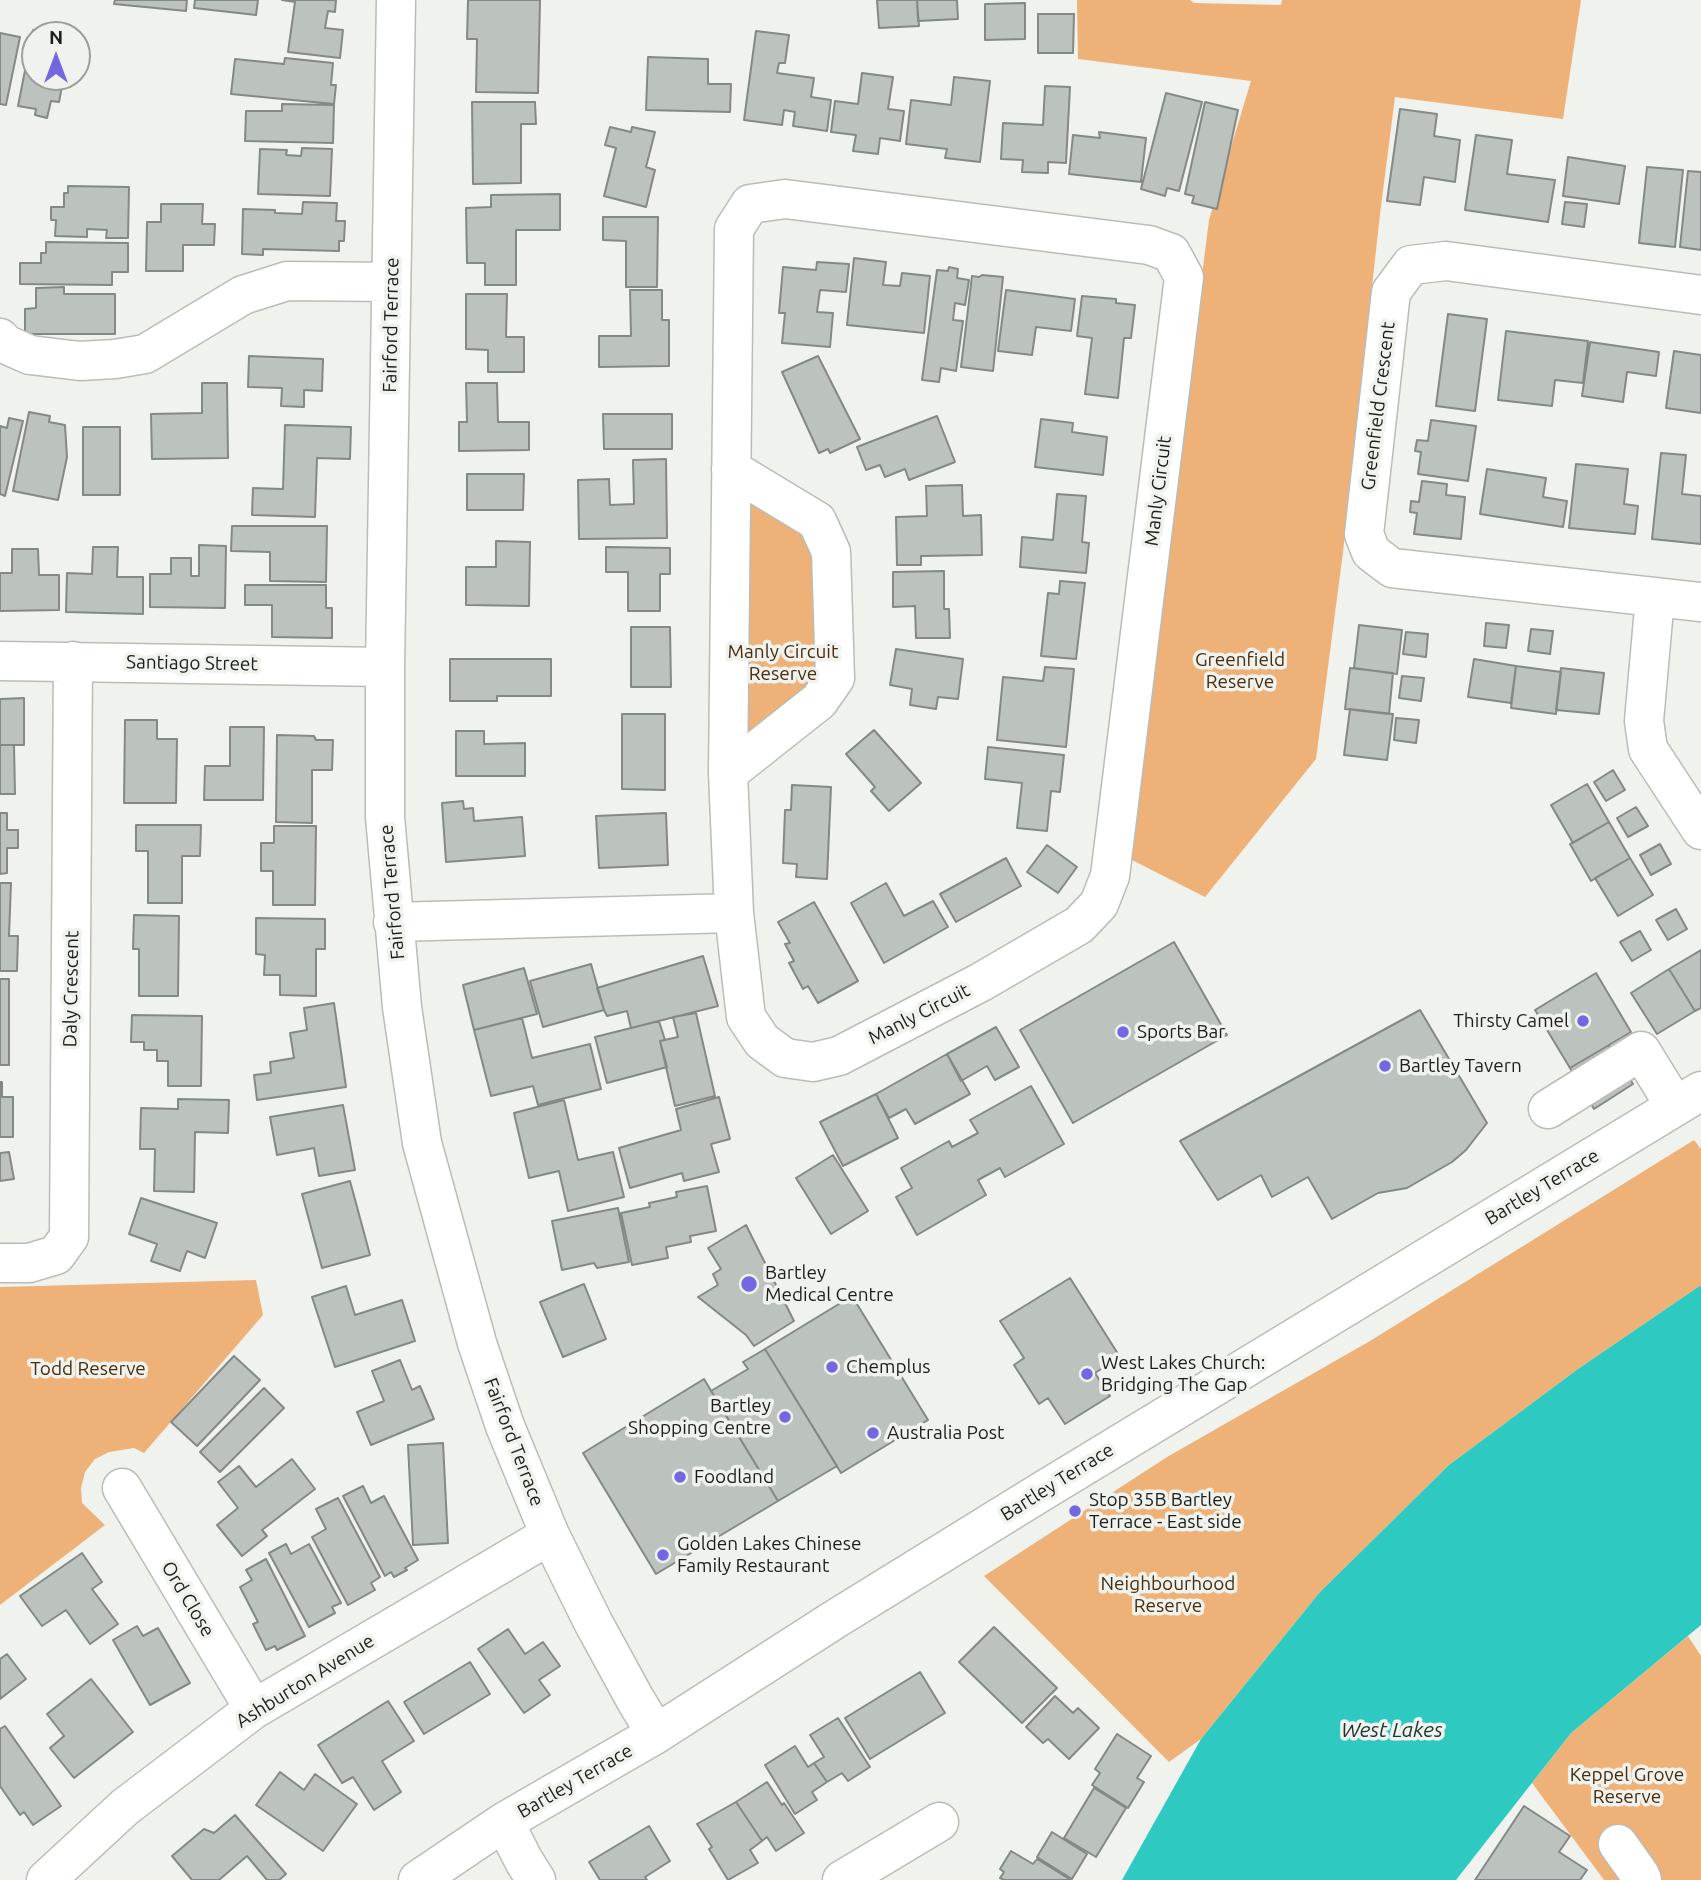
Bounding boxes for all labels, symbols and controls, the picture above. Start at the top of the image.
north arrow [21,21,91,91]
text: N [49,26,63,48]
street label: Fairford Terrace [378,257,404,393]
street label: Greenfield Crescent [1356,320,1400,492]
street label: Manly Circuit [1140,435,1176,547]
park label: Manly Circuit Reserve [728,641,838,685]
park label: Greenfield Reserve [1195,649,1285,693]
street label: Santiago Street [126,650,258,676]
street label: Fairford Terrace [375,824,409,960]
street label: Daly Crescent [59,930,83,1048]
street label: Manly Circuit [864,979,974,1049]
place label: Thirsty Camel [1453,1010,1569,1032]
marker: Thirsty Camel [1575,1013,1591,1029]
place label: Sports Bar [1137,1021,1225,1043]
marker: Sports Bar [1115,1024,1131,1040]
place label: Bartley Tavern [1399,1055,1522,1077]
marker: Bartley Tavern [1377,1058,1393,1074]
street label: Bartley Terrace [1481,1144,1603,1230]
place label: Bartley Medical Centre [765,1262,894,1306]
marker: Bartley Medical Centre [739,1274,759,1294]
place label: West Lakes Church: Bridging The Gap [1101,1352,1266,1396]
place label: Chemplus [846,1356,931,1378]
park label: Todd Reserve [30,1358,146,1380]
marker: Chemplus [824,1359,840,1375]
marker: West Lakes Church: Bridging The Gap [1079,1366,1095,1382]
street label: Fairford Terrace [479,1375,549,1509]
place label: Bartley Shopping Centre [628,1395,771,1439]
marker: Bartley Shopping Centre [777,1409,793,1425]
place label: Australia Post [887,1422,1005,1444]
marker: Australia Post [865,1425,881,1441]
street label: Bartley Terrace [996,1438,1118,1526]
place label: Foodland [694,1466,774,1488]
marker: Foodland [672,1469,688,1485]
place label: Stop 35B Bartley Terrace - East side [1089,1489,1242,1533]
marker: Stop 35B Bartley Terrace - East side [1067,1503,1083,1519]
place label: Golden Lakes Chinese Family Restaurant [677,1533,861,1577]
marker: Golden Lakes Chinese Family Restaurant [655,1547,671,1563]
street label: Ord Close [157,1557,219,1641]
park label: Neighbourhood Reserve [1101,1573,1235,1617]
street label: Ashburton Avenue [232,1629,378,1733]
water label: West Lakes [1341,1717,1443,1743]
street label: Bartley Terrace [513,1739,637,1823]
park label: Keppel Grove Reserve [1570,1764,1684,1808]

